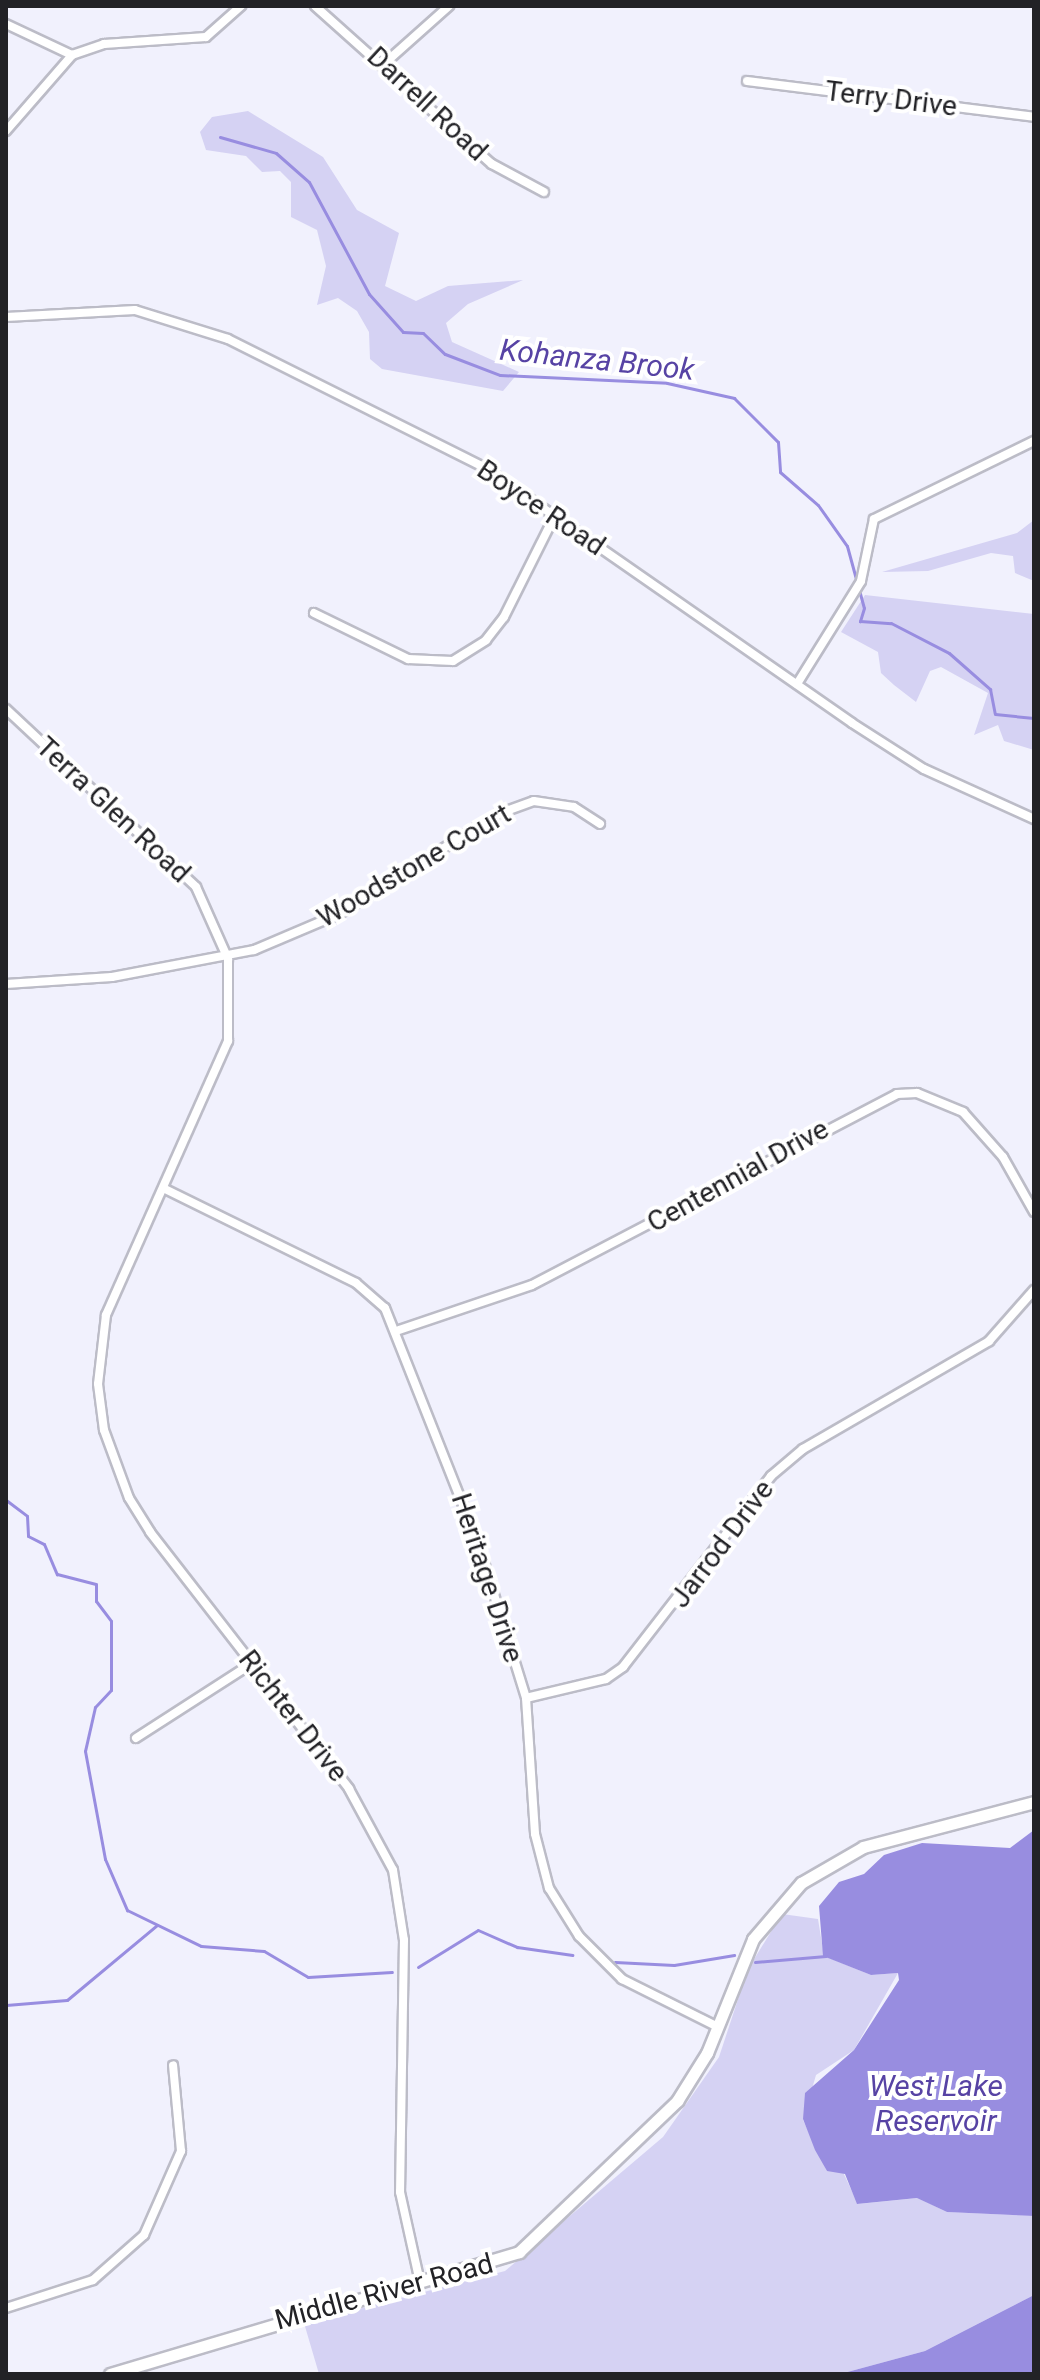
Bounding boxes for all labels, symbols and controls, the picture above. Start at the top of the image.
street label: Darrell Road [360,40,494,168]
street label: Terry Drive [823,74,959,124]
water label: Kohanza Brook [498,332,696,388]
street label: Boyce Road [471,453,611,563]
street label: Terra Glen Road [29,730,197,890]
street label: Woodstone Court [311,797,517,935]
street label: Centennial Drive [641,1112,835,1240]
street label: Jarrod Drive [663,1474,781,1614]
street label: Heritage Drive [444,1489,530,1667]
street label: Richter Drive [231,1644,355,1788]
water label: West Lake Reservoir [869,2068,1003,2138]
street label: Middle River Road [271,2247,497,2337]

